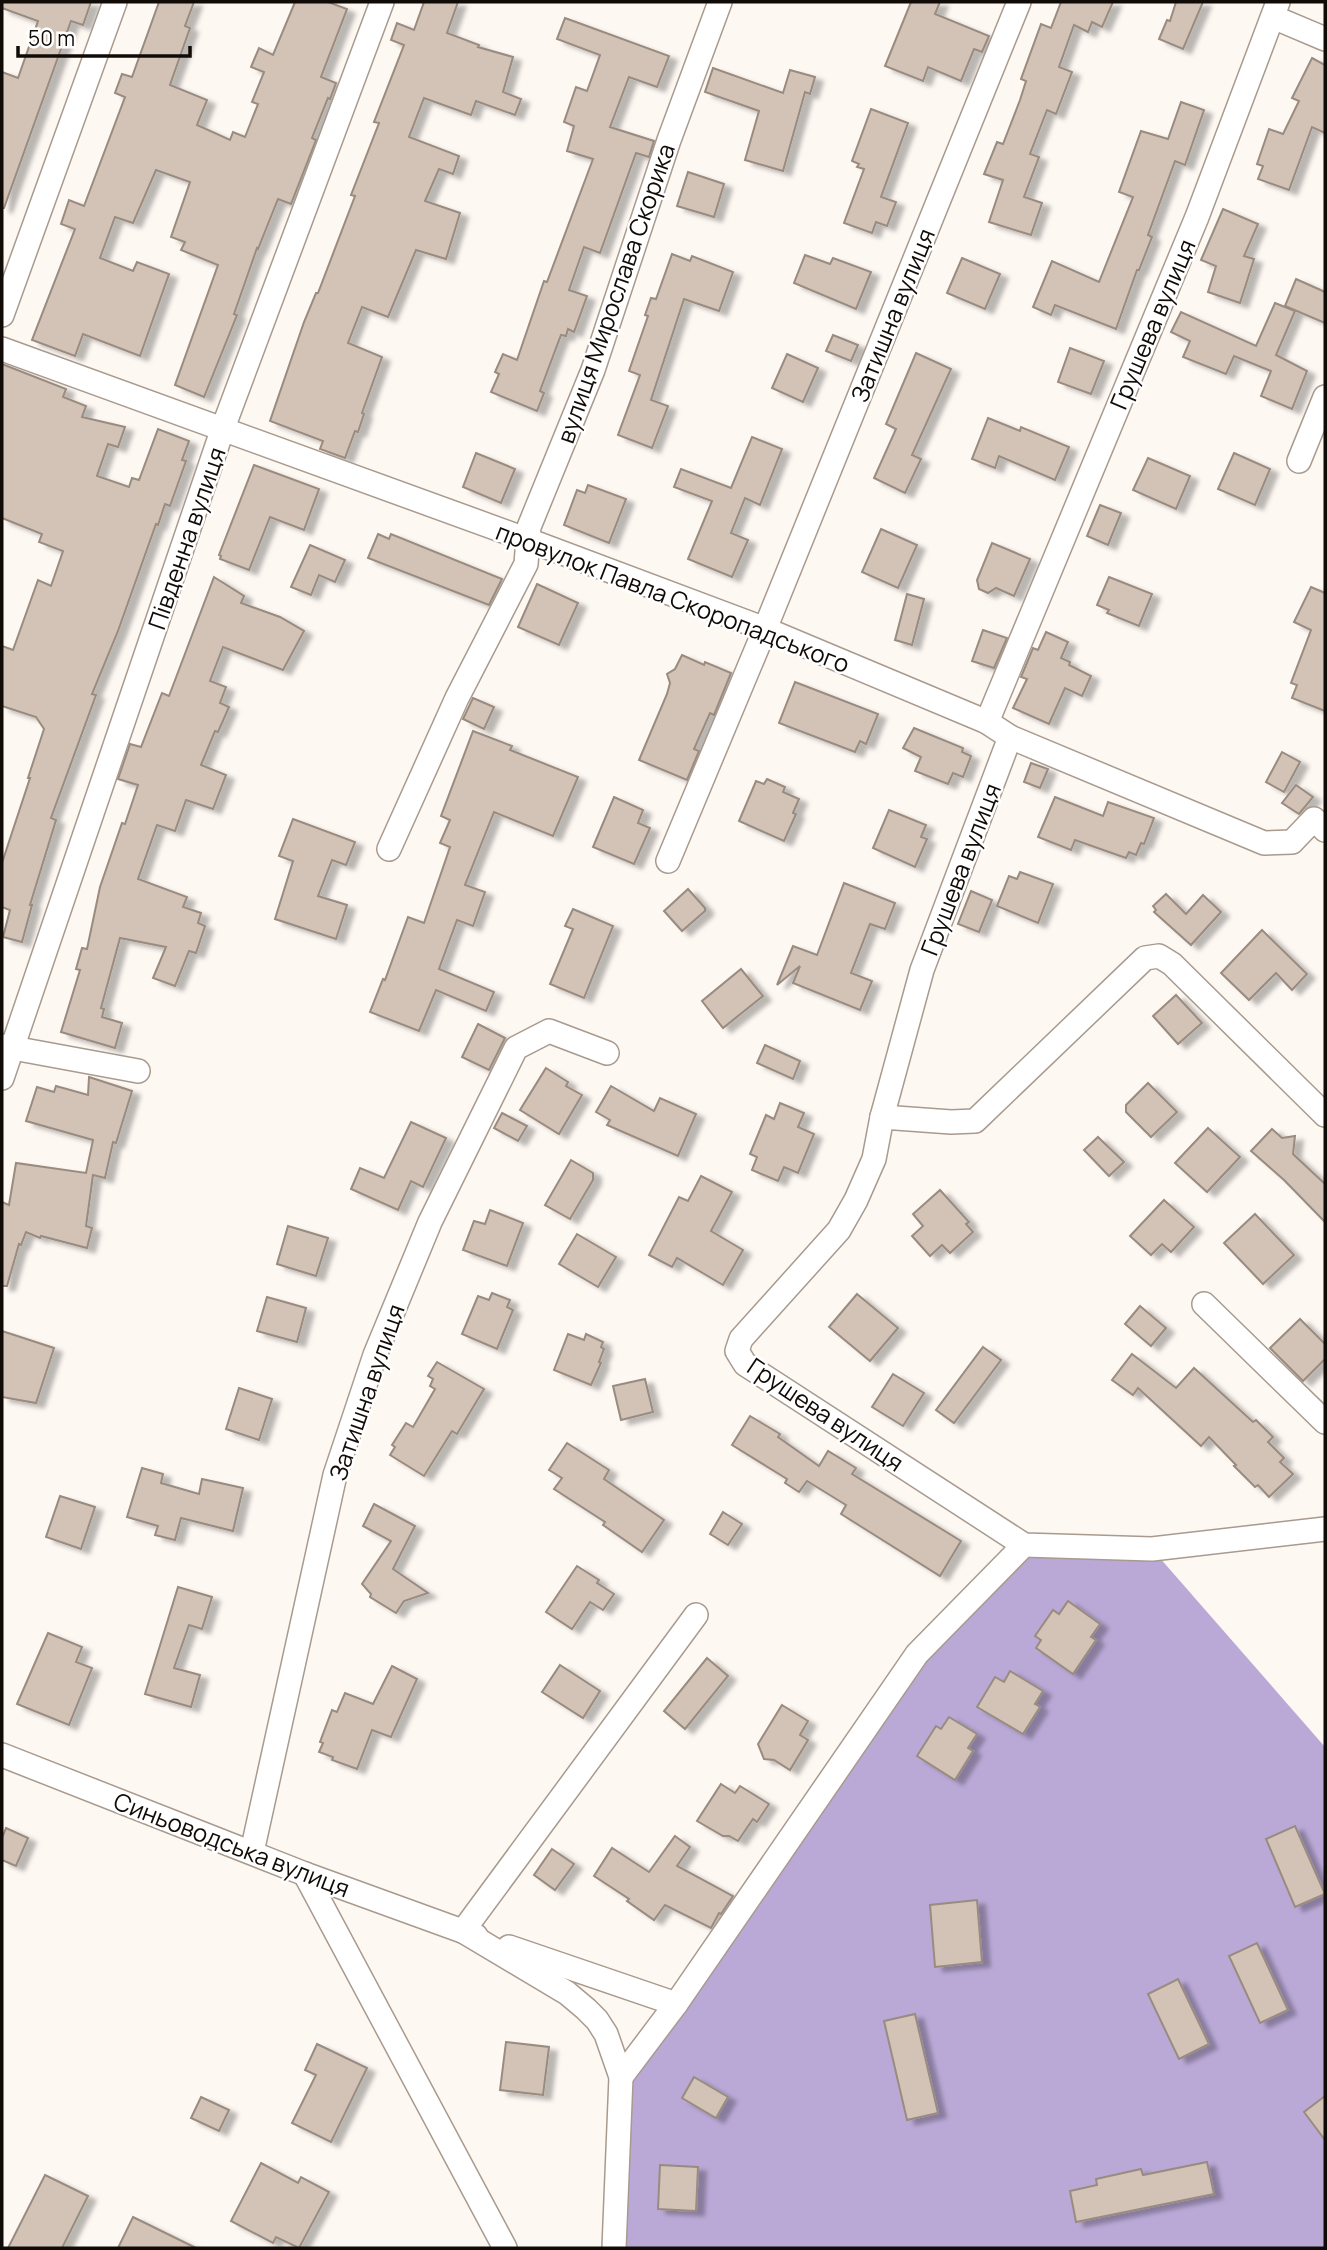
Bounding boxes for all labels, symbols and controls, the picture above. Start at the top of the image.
scale bar [18,14,189,58]
text: 50 m [28,24,75,52]
street label: вулиця Мирослава Скорика [548,139,682,447]
street label: Затишна вулиця [842,223,942,407]
street label: Грушева вулиця [1101,234,1203,414]
street label: Південна вулиця [139,443,233,633]
street label: провулок Павла Скоропадського [491,514,855,680]
street label: Грушева вулиця [912,778,1008,960]
street label: Затишна вулиця [320,1299,412,1485]
street label: Грушева вулиця [741,1350,911,1478]
street label: Синьоводська вулиця [109,1784,355,1904]

